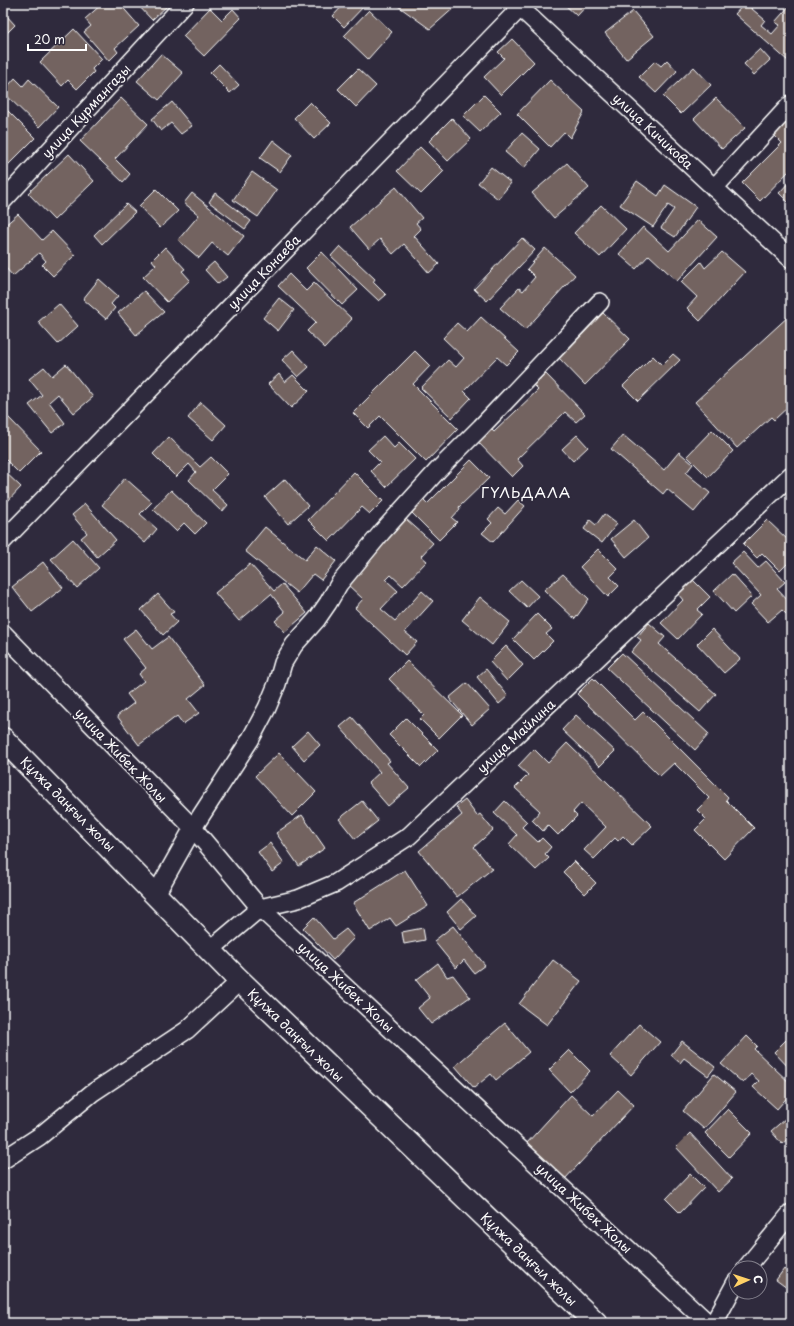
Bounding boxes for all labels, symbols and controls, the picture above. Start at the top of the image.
scale bar [28,26,86,52]
text: 20 m [34,30,65,48]
street label: улица Курмангазы [37,59,134,162]
street label: улица Кичикова [609,88,699,174]
street label: улица Конаева [223,229,305,313]
district label: ГҮЛЬДАЛА [481,480,571,503]
street label: улица Майлина [472,694,560,777]
street label: улица Жибек Жолы [71,703,172,806]
street label: Құлжа даңғыл жолы [17,752,120,855]
street label: улица Жибек Жолы [294,937,399,1036]
street label: Құлжа даңғыл жолы [244,984,349,1086]
street label: улица Жибек Жолы [532,1158,637,1257]
street label: Құлжа даңғыл жолы [477,1208,582,1310]
north arrow [728,1260,768,1300]
text: С [750,1275,767,1284]

